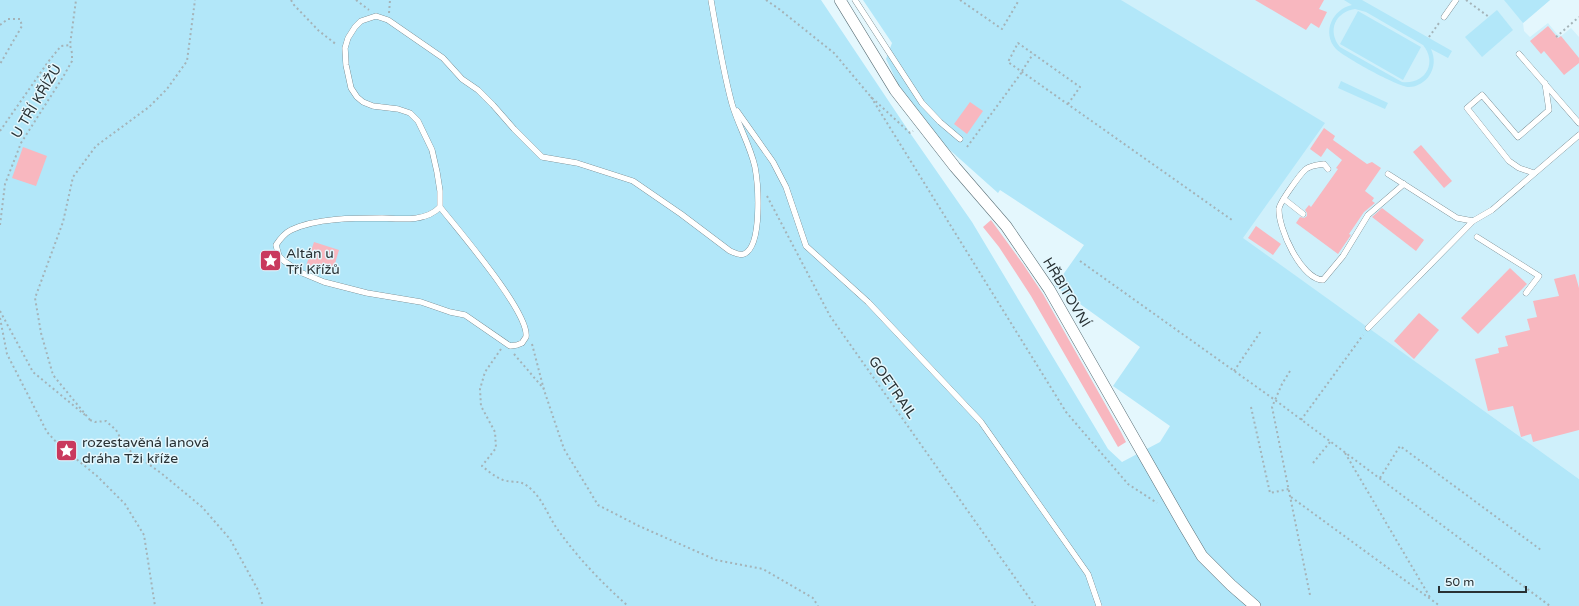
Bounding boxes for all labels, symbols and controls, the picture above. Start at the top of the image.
street label: U TŘÍ KŘÍŽŮ [8,61,65,141]
place label: Altán u Tří Křížů [286,245,340,278]
place icon: Altán u Tří Křížů [258,248,284,274]
street label: HŘBITOVNÍ [1039,254,1094,330]
street label: GOETRAIL [865,353,920,422]
place label: rozestavěná lanová dráha Tži kříže [82,434,209,467]
place icon: rozestavěná lanová dráha Tži kříže [54,437,80,463]
scale bar [1439,568,1526,594]
text: 50 m [1445,575,1474,589]

